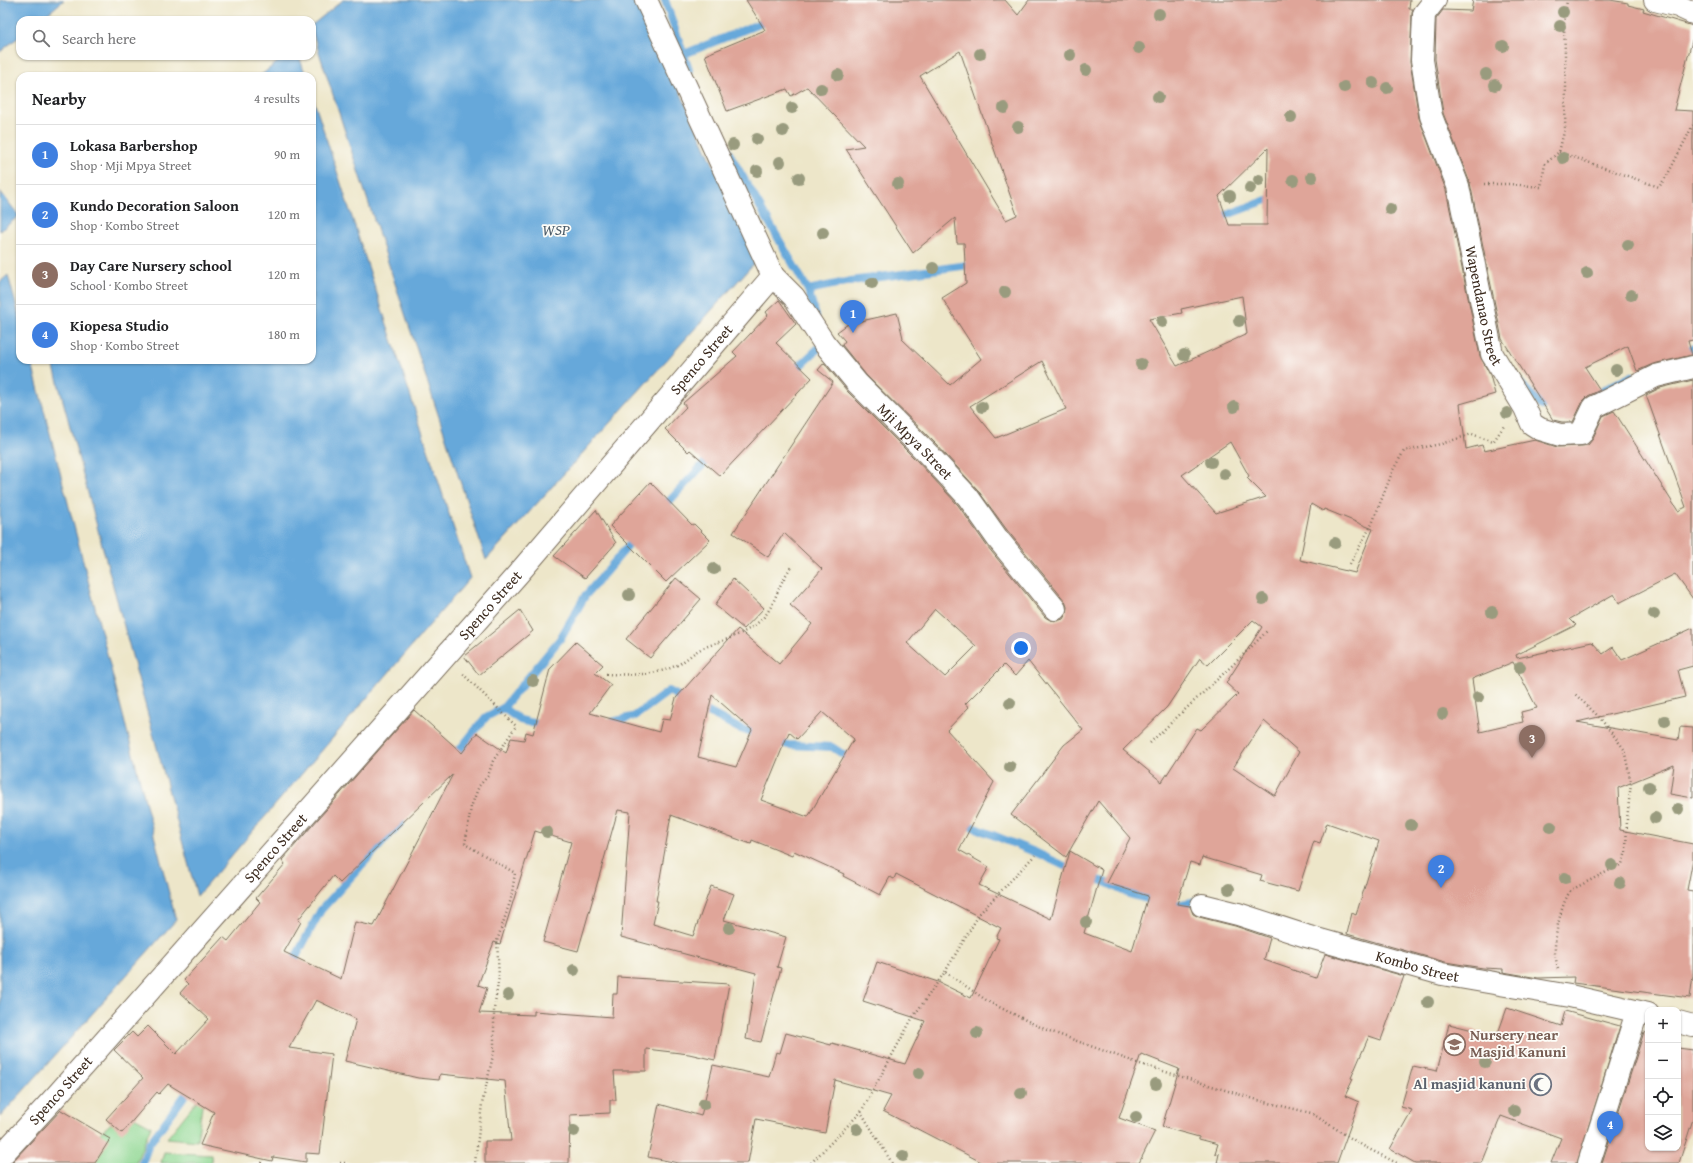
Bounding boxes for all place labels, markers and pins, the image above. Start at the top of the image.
pin: 1 [840,300,866,333]
pin: 3 [1519,725,1545,758]
pin: 2 [1428,855,1454,888]
place label: Nursery near Masjid Kanuni [1470,1024,1567,1062]
school or university icon: Nursery near Masjid Kanuni [1442,1031,1468,1057]
mosque icon: Al masjid kanuni [1528,1071,1554,1097]
place label: Al masjid kanuni [1413,1073,1526,1094]
pin: 4 [1597,1111,1623,1144]

